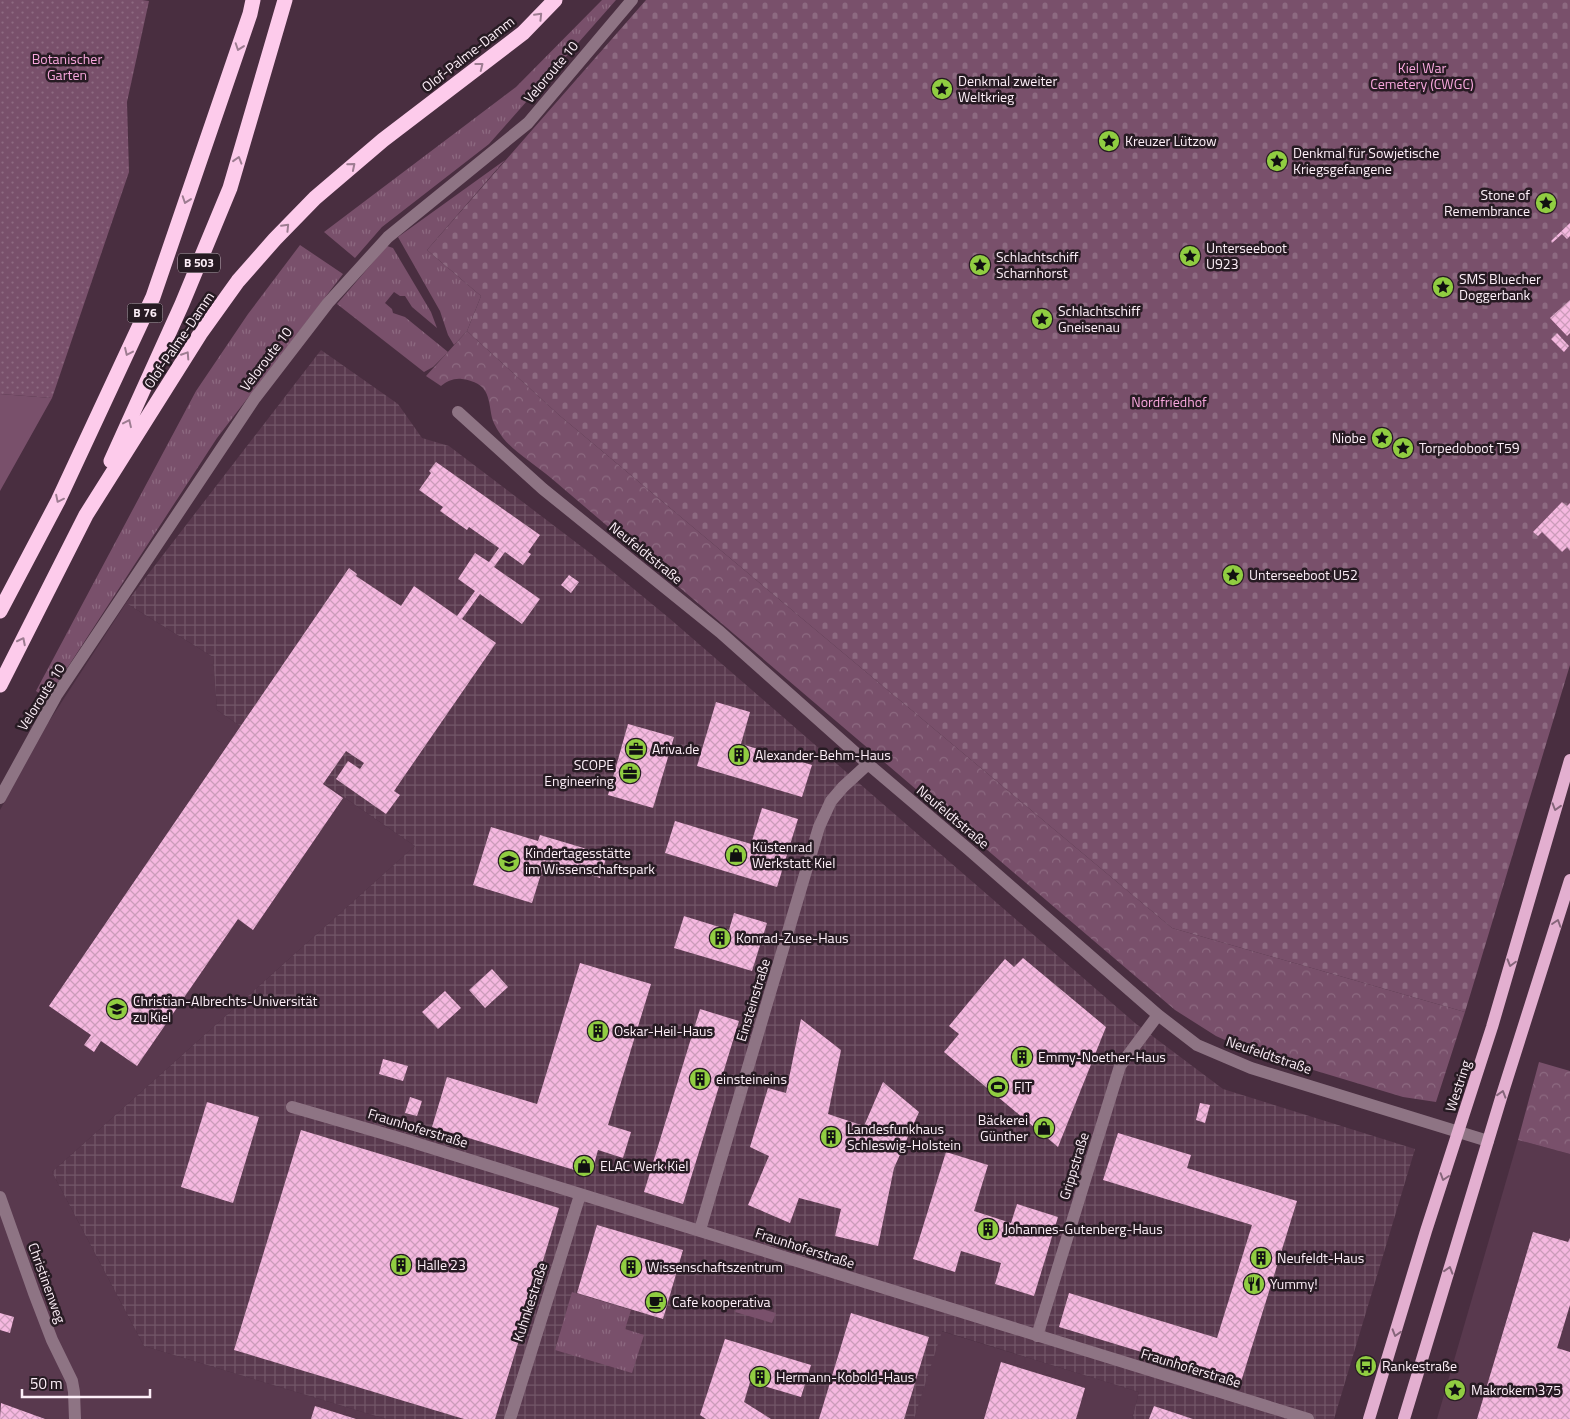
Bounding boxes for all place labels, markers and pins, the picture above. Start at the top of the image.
place label: Denkmal zweiter Weltkrieg [958,70,1057,107]
place icon: Denkmal zweiter Weltkrieg [930,77,954,101]
place icon: Kreuzer Lützow [1097,129,1121,153]
place label: Kreuzer Lützow [1125,130,1217,151]
place label: Denkmal für Sowjetische Kriegsgefangene [1293,142,1439,179]
place icon: Denkmal für Sowjetische Kriegsgefangene [1265,149,1289,173]
place label: Stone of Remembrance [1444,184,1530,221]
place icon: Stone of Remembrance [1534,191,1558,215]
place label: Unterseeboot U923 [1206,237,1287,274]
place icon: Unterseeboot U923 [1178,244,1202,268]
place label: Schlachtschiff Scharnhorst [996,246,1079,283]
place icon: Schlachtschiff Scharnhorst [968,253,992,277]
place label: SMS Bluecher Doggerbank [1459,268,1541,305]
place icon: SMS Bluecher Doggerbank [1431,275,1455,299]
place label: Schlachtschiff Gneisenau [1058,300,1141,337]
place icon: Schlachtschiff Gneisenau [1030,307,1054,331]
place icon: Niobe [1370,426,1394,450]
place label: Niobe [1332,427,1366,448]
place icon: Torpedoboot T59 [1391,436,1415,460]
place label: Torpedoboot T59 [1419,437,1520,458]
place icon: Unterseeboot U52 [1221,563,1245,587]
place label: Unterseeboot U52 [1249,564,1358,585]
office icon: Ariva.de [624,737,648,761]
place label: Ariva.de [652,738,699,759]
building icon: Alexander-Behm-Haus [727,743,751,767]
place label: Alexander-Behm-Haus [755,744,891,765]
place label: SCOPE Engineering [544,754,614,791]
office icon: SCOPE Engineering [618,761,642,785]
place label: Küstenrad Werkstatt Kiel [752,836,835,873]
place label: Kindertagesstätte im Wissenschaftspark [525,842,655,879]
shop icon: Küstenrad Werkstatt Kiel [724,843,748,867]
school or university icon: Kindertagesstätte im Wissenschaftspark [497,849,521,873]
building icon: Konrad-Zuse-Haus [708,926,732,950]
place label: Konrad-Zuse-Haus [736,927,849,948]
place label: Christian-Albrechts-Universität zu Kiel [133,990,317,1027]
school or university icon: Christian-Albrechts-Universität zu Kiel [105,997,129,1021]
building icon: Oskar-Heil-Haus [586,1019,610,1043]
place label: Oskar-Heil-Haus [614,1020,713,1041]
building icon: Emmy-Noether-Haus [1010,1045,1034,1069]
place label: Emmy-Noether-Haus [1038,1046,1166,1067]
building icon: einsteineins [688,1067,712,1091]
place label: einsteineins [716,1068,787,1089]
sports icon: FIT [986,1075,1010,1099]
place label: FIT [1014,1076,1033,1097]
place label: Bäckerei Günther [978,1109,1028,1146]
shop icon: Bäckerei Günther [1032,1116,1056,1140]
place label: Landesfunkhaus Schleswig-Holstein [847,1118,961,1155]
building icon: Landesfunkhaus Schleswig-Holstein [819,1125,843,1149]
shop icon: ELAC Werk Kiel [572,1154,596,1178]
place label: ELAC Werk Kiel [600,1155,688,1176]
building icon: Johannes-Gutenberg-Haus [976,1217,1000,1241]
place label: Johannes-Gutenberg-Haus [1004,1218,1163,1239]
building icon: Neufeldt-Haus [1249,1246,1273,1270]
place label: Neufeldt-Haus [1277,1247,1364,1268]
building icon: Halle 23 [389,1253,413,1277]
place label: Halle 23 [417,1254,466,1275]
building icon: Wissenschaftszentrum [619,1255,643,1279]
place label: Wissenschaftszentrum [647,1256,783,1277]
restaurant icon: Yummy! [1242,1272,1266,1296]
place label: Yummy! [1270,1273,1318,1294]
cafe icon: Cafe kooperativa [644,1290,668,1314]
place label: Cafe kooperativa [672,1291,771,1312]
bus stop icon: Rankestraße [1354,1354,1378,1378]
place label: Rankestraße [1382,1355,1457,1376]
building icon: Hermann-Kobold-Haus [748,1365,772,1389]
place label: Hermann-Kobold-Haus [776,1366,914,1387]
place icon: Makrokern 375 [1443,1378,1467,1402]
place label: Makrokern 375 [1471,1379,1561,1400]

